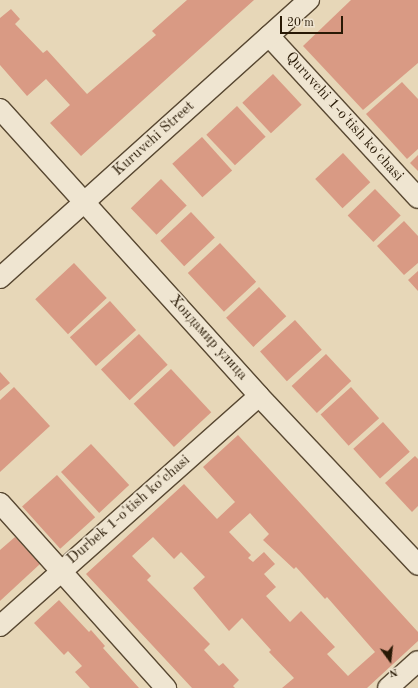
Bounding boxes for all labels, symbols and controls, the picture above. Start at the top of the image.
scale bar [282,8,345,34]
text: 20 m [287,17,314,29]
street label: Quruvchi 1-o'tish ko'chasi [281,49,407,185]
street label: Kuruvchi Street [110,98,198,180]
street label: Хондамир улица [165,292,251,384]
street label: Durbek 1-o'tish ko'chasi [64,452,194,568]
north arrow [370,640,410,680]
text: N [388,666,399,678]

